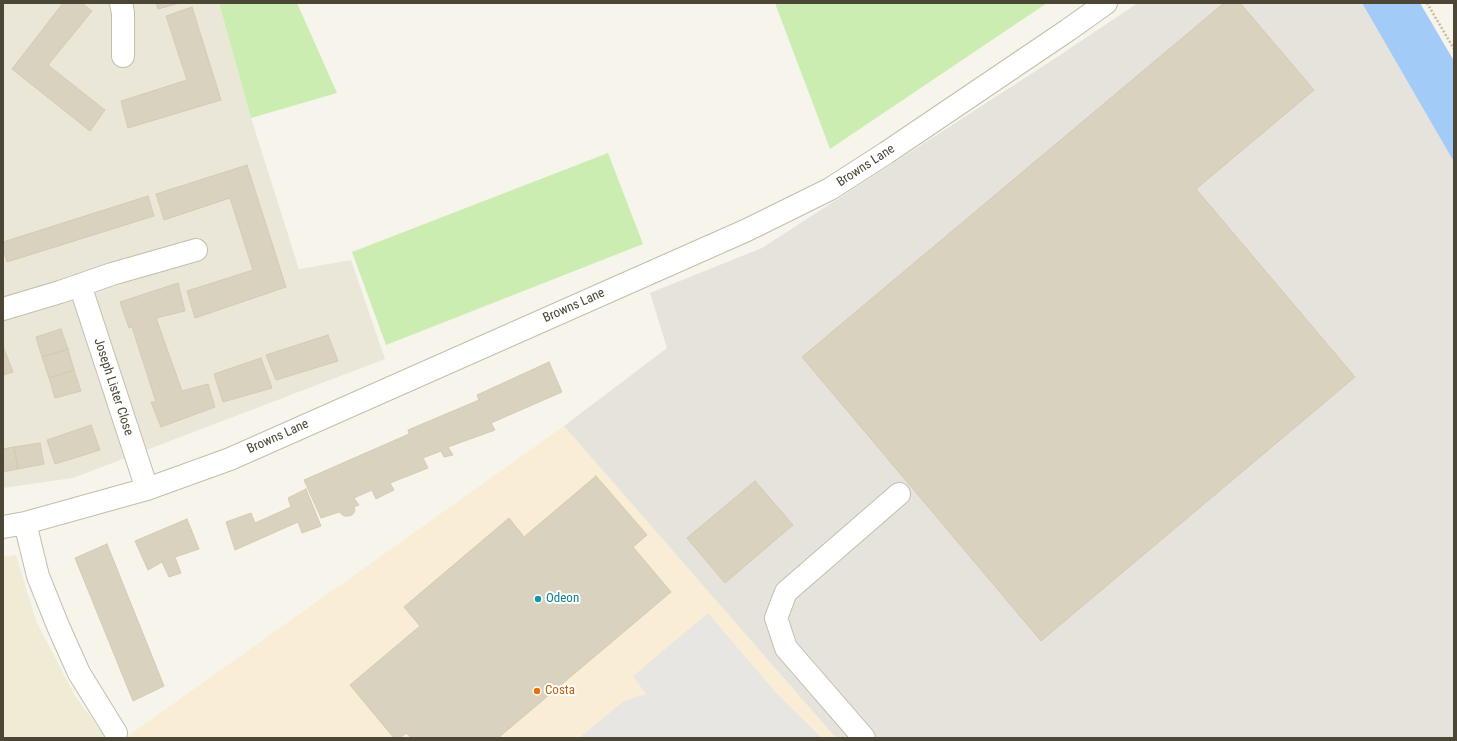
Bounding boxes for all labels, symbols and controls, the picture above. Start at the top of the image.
street label: Browns Lane [834,142,898,190]
street label: Browns Lane [541,285,607,327]
street label: Joseph Lister Close [90,336,136,438]
street label: Browns Lane [245,416,311,458]
place label: Odeon [546,591,579,607]
marker: Odeon [533,594,543,604]
place label: Costa [545,683,575,699]
marker: Costa [532,686,542,696]

